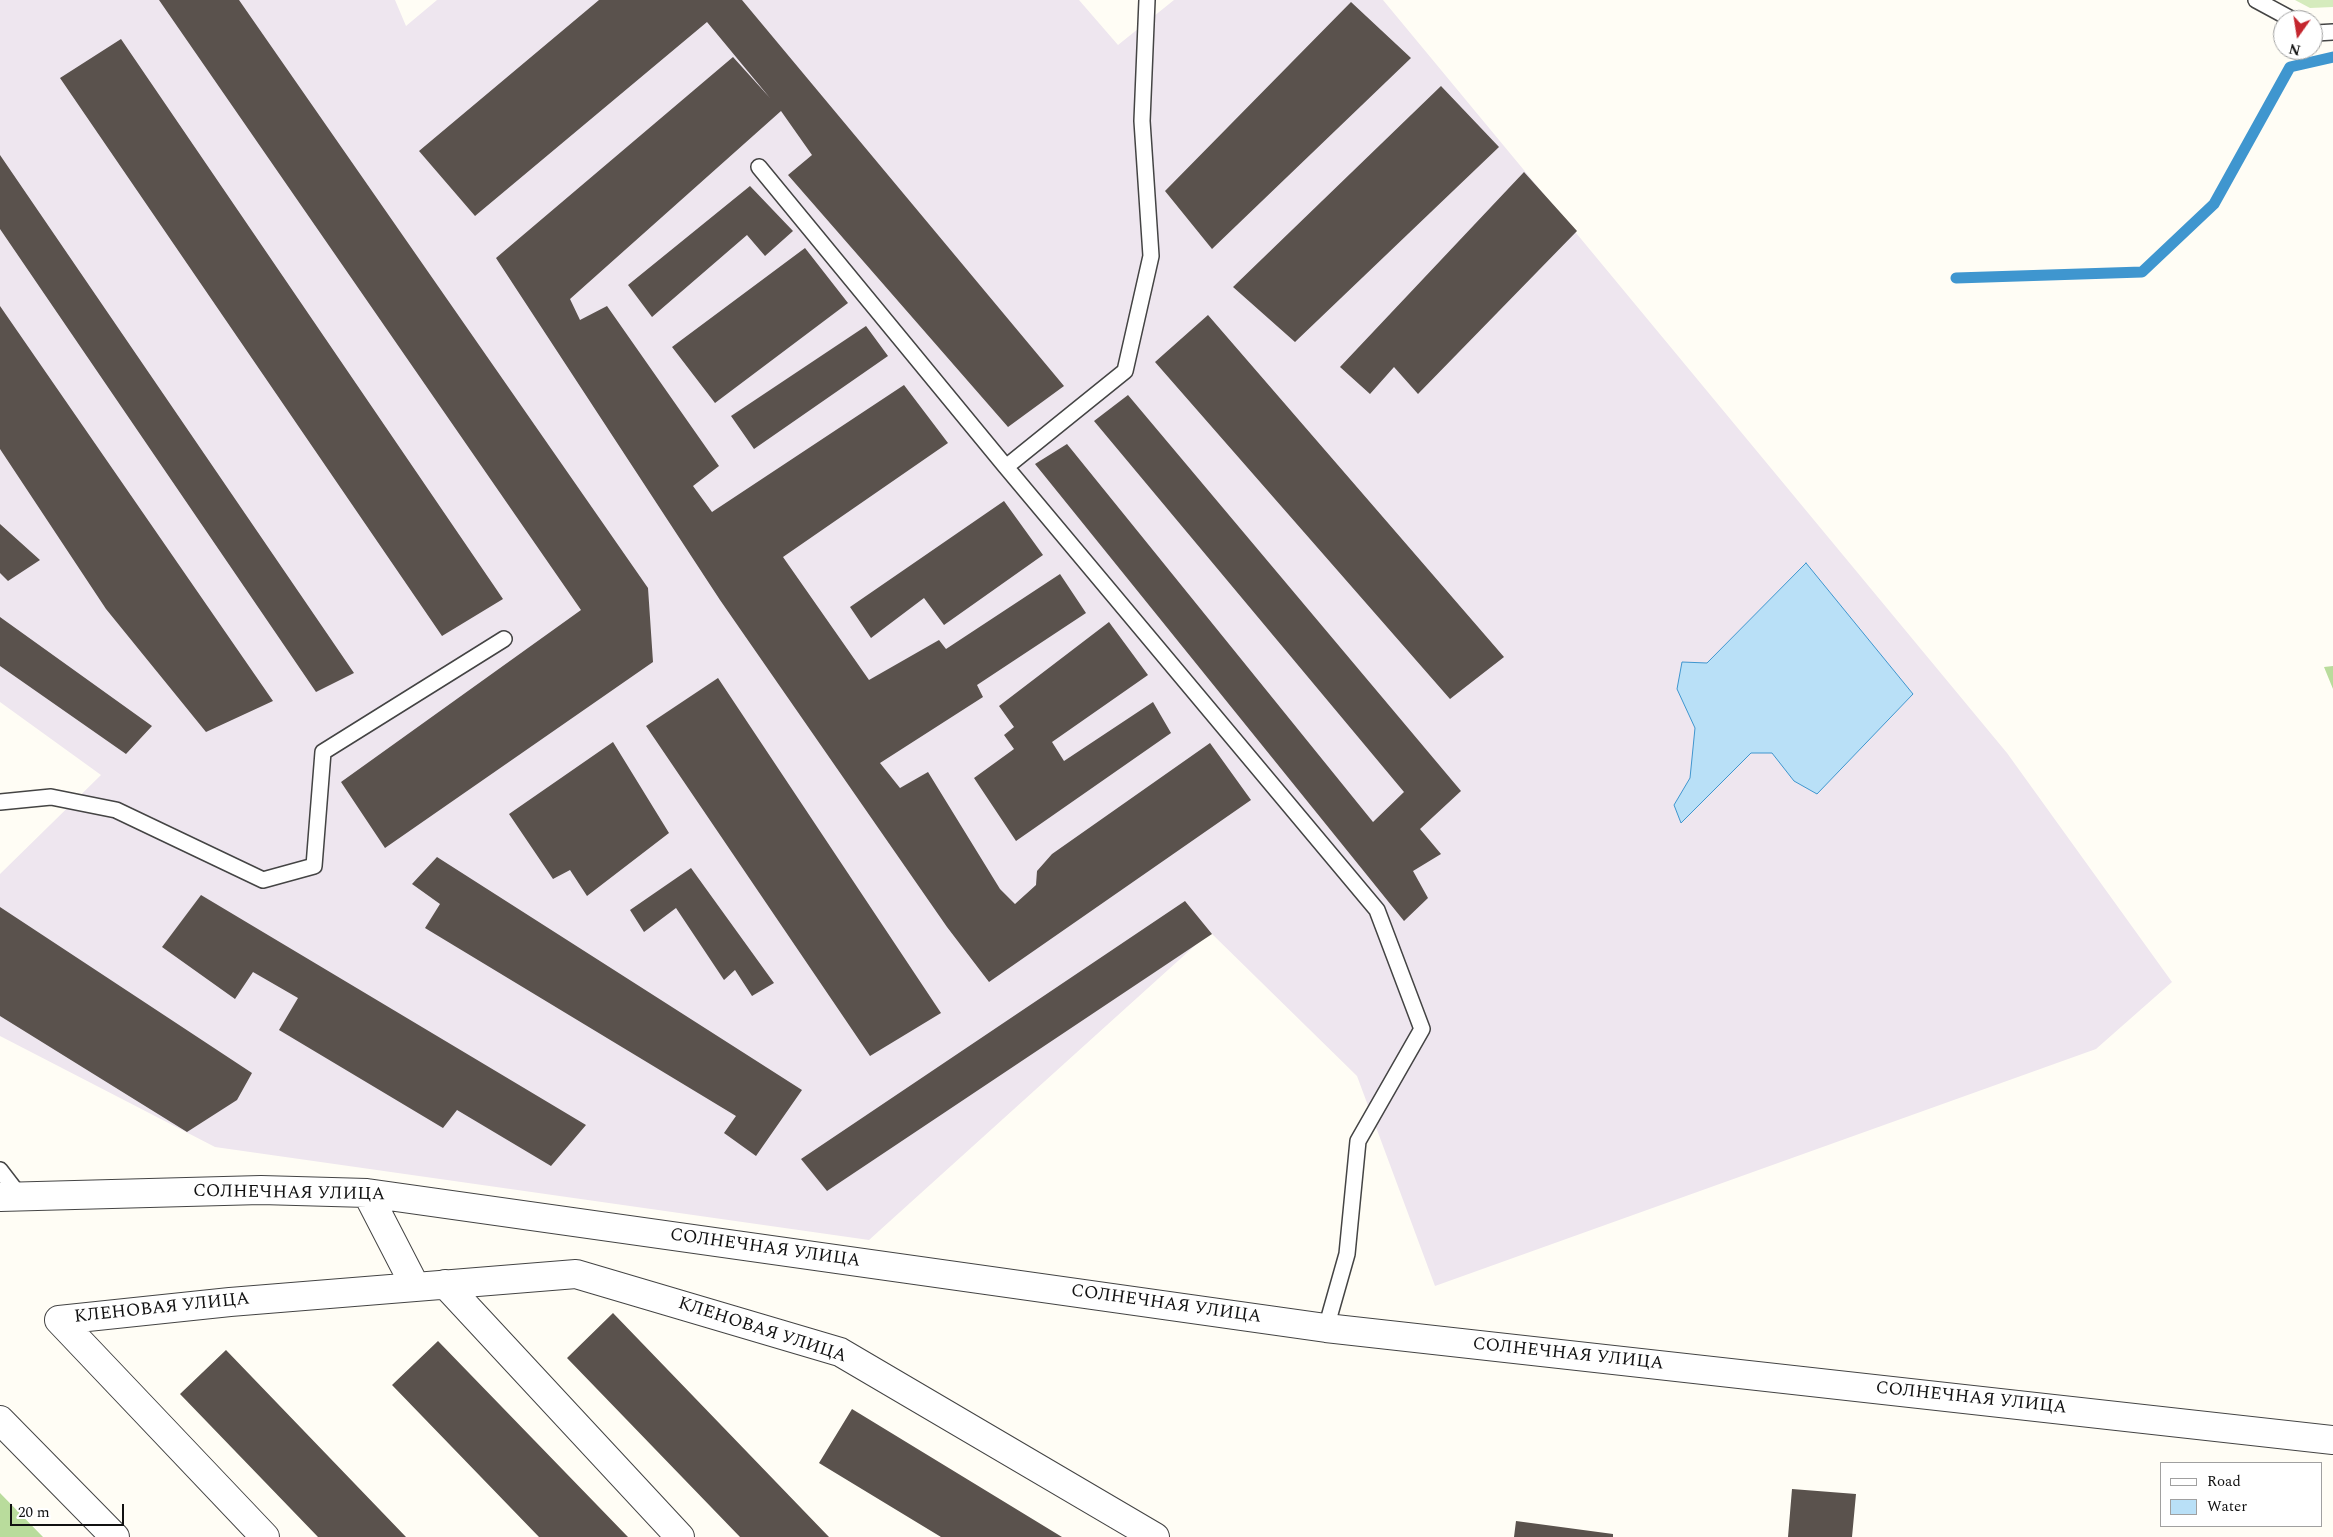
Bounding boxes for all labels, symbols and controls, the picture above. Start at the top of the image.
north arrow [2273,10,2323,60]
text: N [2287,38,2303,61]
street label: СОЛНЕЧНАЯ УЛИЦА [193,1182,385,1206]
street label: СОЛНЕЧНАЯ УЛИЦА [668,1225,862,1273]
street label: СОЛНЕЧНАЯ УЛИЦА [1069,1281,1263,1329]
street label: КЛЕНОВАЯ УЛИЦА [73,1289,251,1329]
street label: КЛЕНОВАЯ УЛИЦА [675,1294,849,1368]
street label: СОЛНЕЧНАЯ УЛИЦА [1471,1334,1665,1376]
street label: СОЛНЕЧНАЯ УЛИЦА [1874,1378,2068,1420]
legend [2160,1462,2323,1527]
text: Road [2207,1470,2241,1493]
scale bar [12,1494,126,1526]
text: Water [2207,1495,2247,1518]
text: 20 m [18,1501,50,1524]

